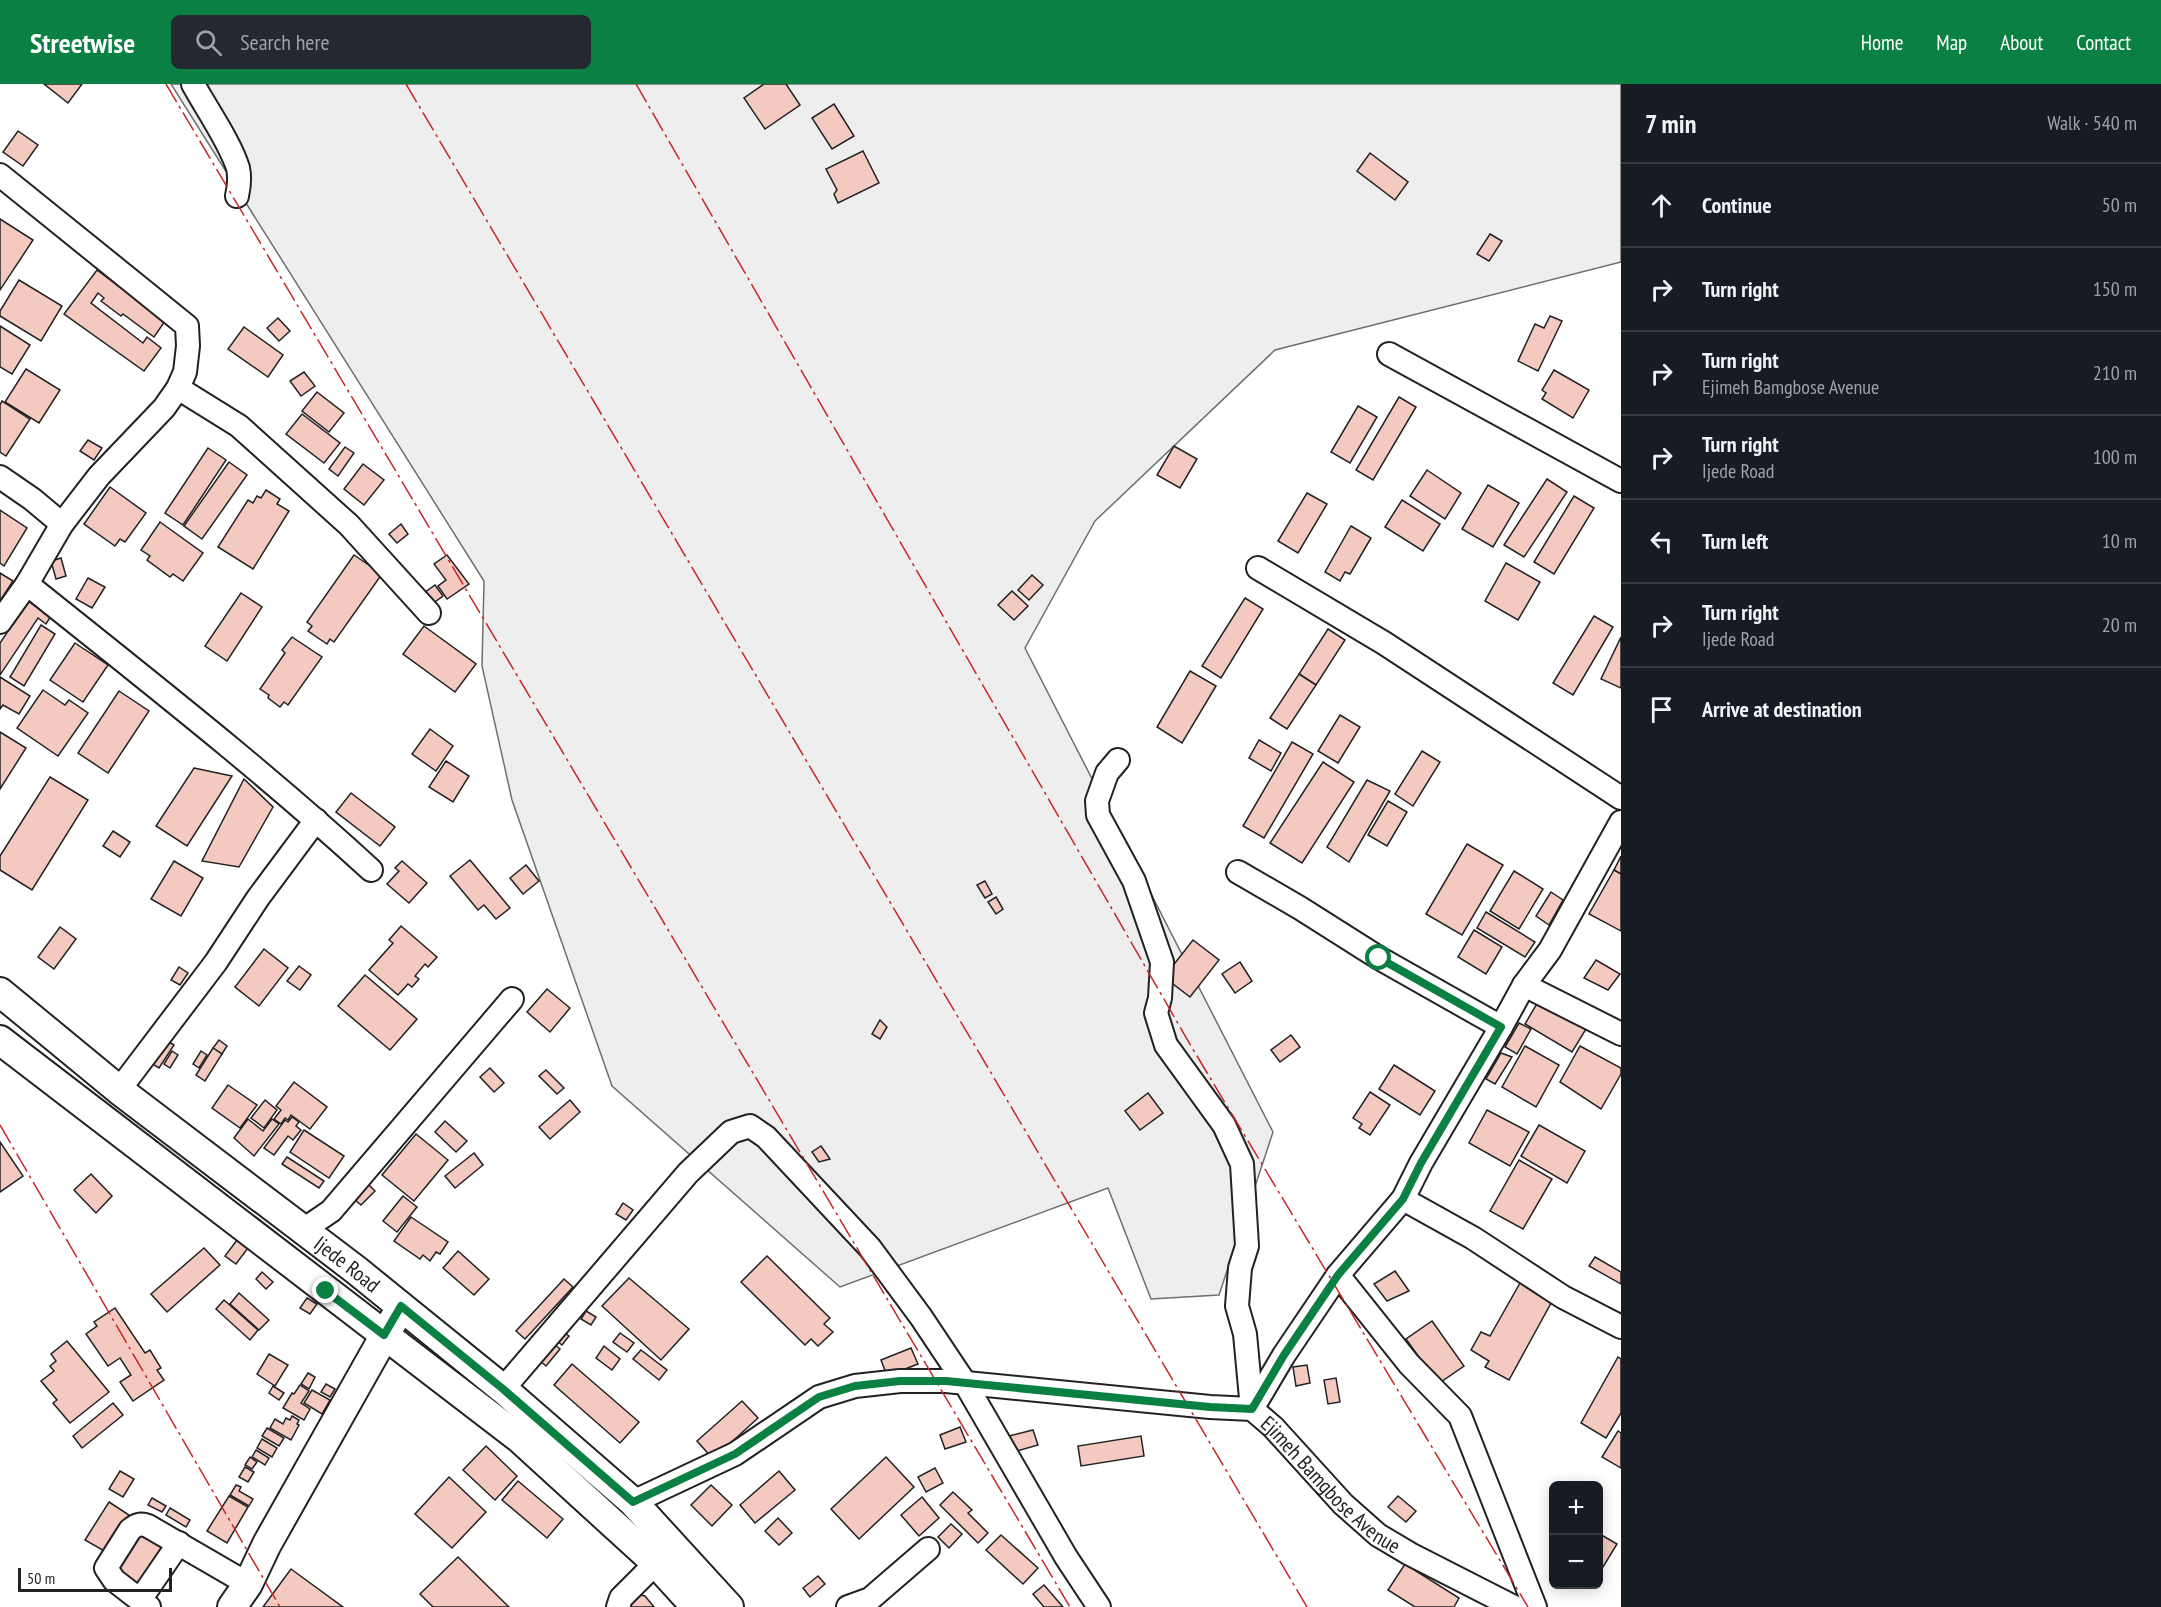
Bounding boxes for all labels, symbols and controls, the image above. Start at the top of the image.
search box [171,15,591,69]
text: Streetwise [30,24,135,61]
icon: search [192,26,225,59]
text: Search here [240,28,330,56]
text: Home [1861,29,1903,56]
text: Map [1936,29,1967,56]
text: About [2000,29,2043,56]
text: Contact [2076,29,2131,56]
text: 7 min [1645,107,1696,140]
text: Walk · 540 m [2047,110,2137,136]
icon: ahead [1645,189,1678,222]
text: Continue [1702,191,1772,219]
text: 50 m [2102,192,2137,218]
icon: right [1645,273,1678,306]
text: Turn right [1702,275,1779,303]
text: 150 m [2093,276,2137,302]
text: Turn right [1702,346,1779,374]
icon: right [1645,357,1678,390]
text: 210 m [2093,360,2137,386]
text: Ejimeh Bamgbose Avenue [1702,374,1879,400]
text: Turn right [1702,430,1779,458]
icon: right [1645,441,1678,474]
text: 100 m [2093,444,2137,470]
text: Ijede Road [1702,458,1775,484]
icon: left [1645,525,1678,558]
text: Turn left [1702,527,1768,555]
text: 10 m [2102,528,2137,554]
text: Turn right [1702,598,1779,626]
icon: right [1645,609,1678,642]
text: 20 m [2102,612,2137,638]
text: Ijede Road [1702,626,1775,652]
icon: arrive [1645,693,1678,726]
text: Arrive at destination [1702,695,1862,723]
route start [1365,944,1391,970]
street label: Ijede Road [309,1230,386,1298]
route end [312,1277,338,1303]
street label: Ejimeh Bamgbose Avenue [1256,1409,1406,1559]
map controls [1549,1481,1603,1589]
button: + [1549,1481,1603,1535]
button: − [1549,1535,1603,1589]
scale bar [18,1565,172,1592]
text: 50 m [27,1568,55,1588]

